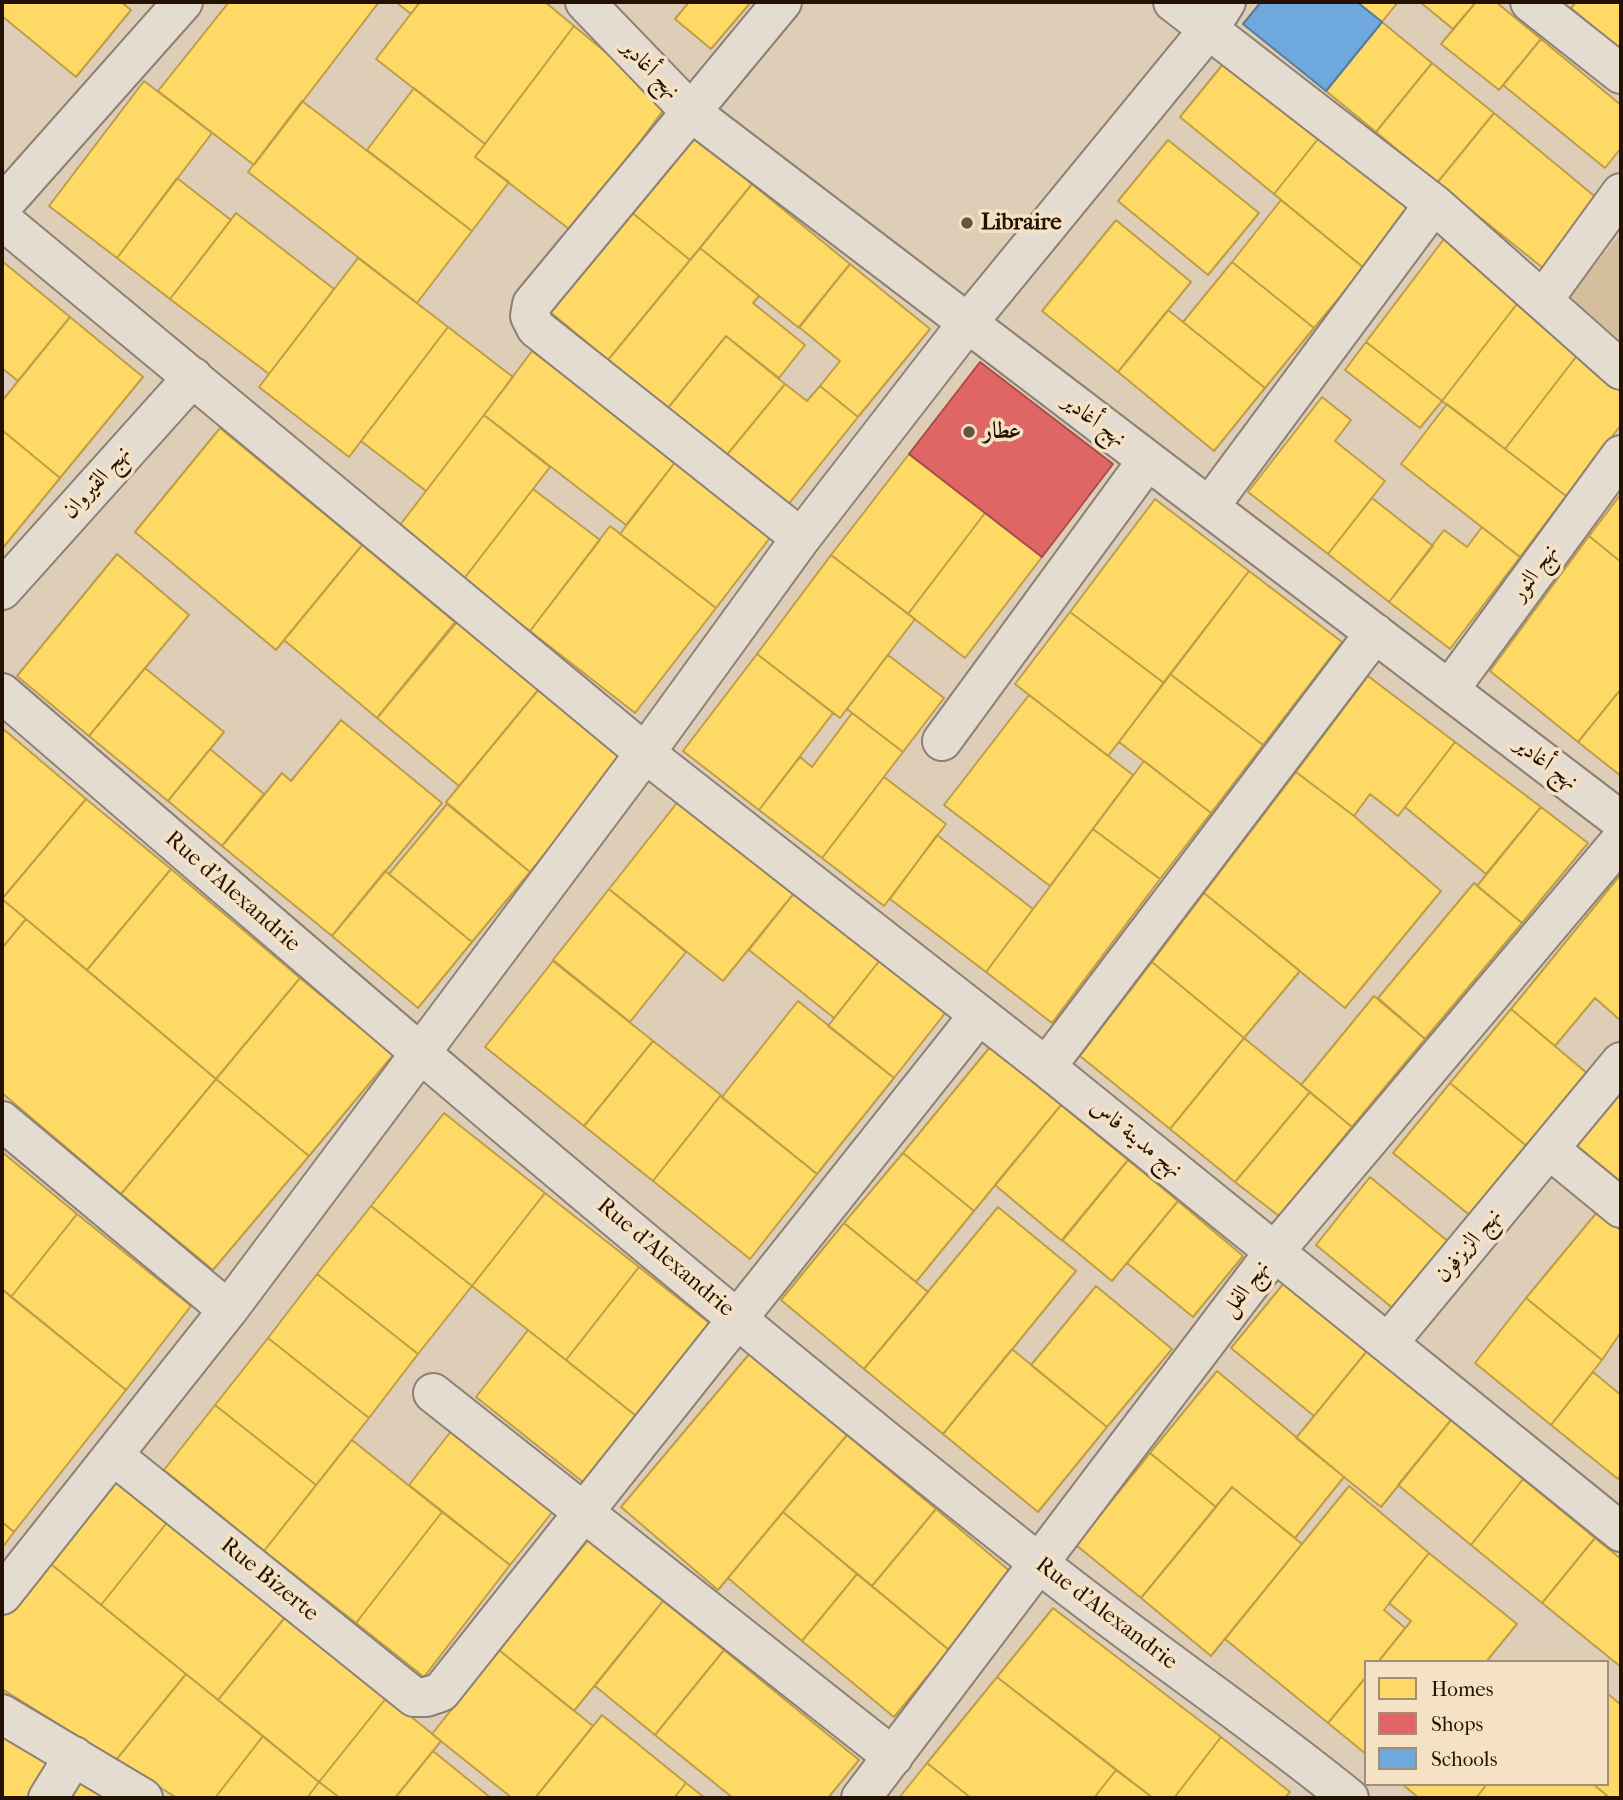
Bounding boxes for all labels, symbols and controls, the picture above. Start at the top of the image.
street label: نهج أغادير [615,34,685,106]
place label: Libraire [981,209,1062,237]
marker: Libraire [959,215,975,231]
street label: نهج أغادير [1057,388,1131,454]
place label: عطار [983,418,1021,446]
marker: عطار [961,424,977,440]
street label: نهج القيروان [57,441,137,525]
street label: نهج النور [1505,539,1565,607]
street label: نهج أغادير [1509,731,1583,797]
street label: Rue d'Alexandrie [159,826,305,958]
street label: نهج مدينة فاس [1084,1093,1188,1185]
street label: Rue d'Alexandrie [591,1193,739,1323]
street label: نهج الزيزفون [1430,1203,1508,1289]
street label: نهج الفل [1216,1255,1276,1323]
street label: Rue Bizerte [214,1532,324,1628]
street label: Rue d'Alexandrie [1030,1552,1182,1676]
legend [1364,1660,1609,1786]
text: Homes [1431,1677,1493,1701]
text: Shops [1431,1712,1483,1736]
text: Schools [1431,1747,1497,1771]

